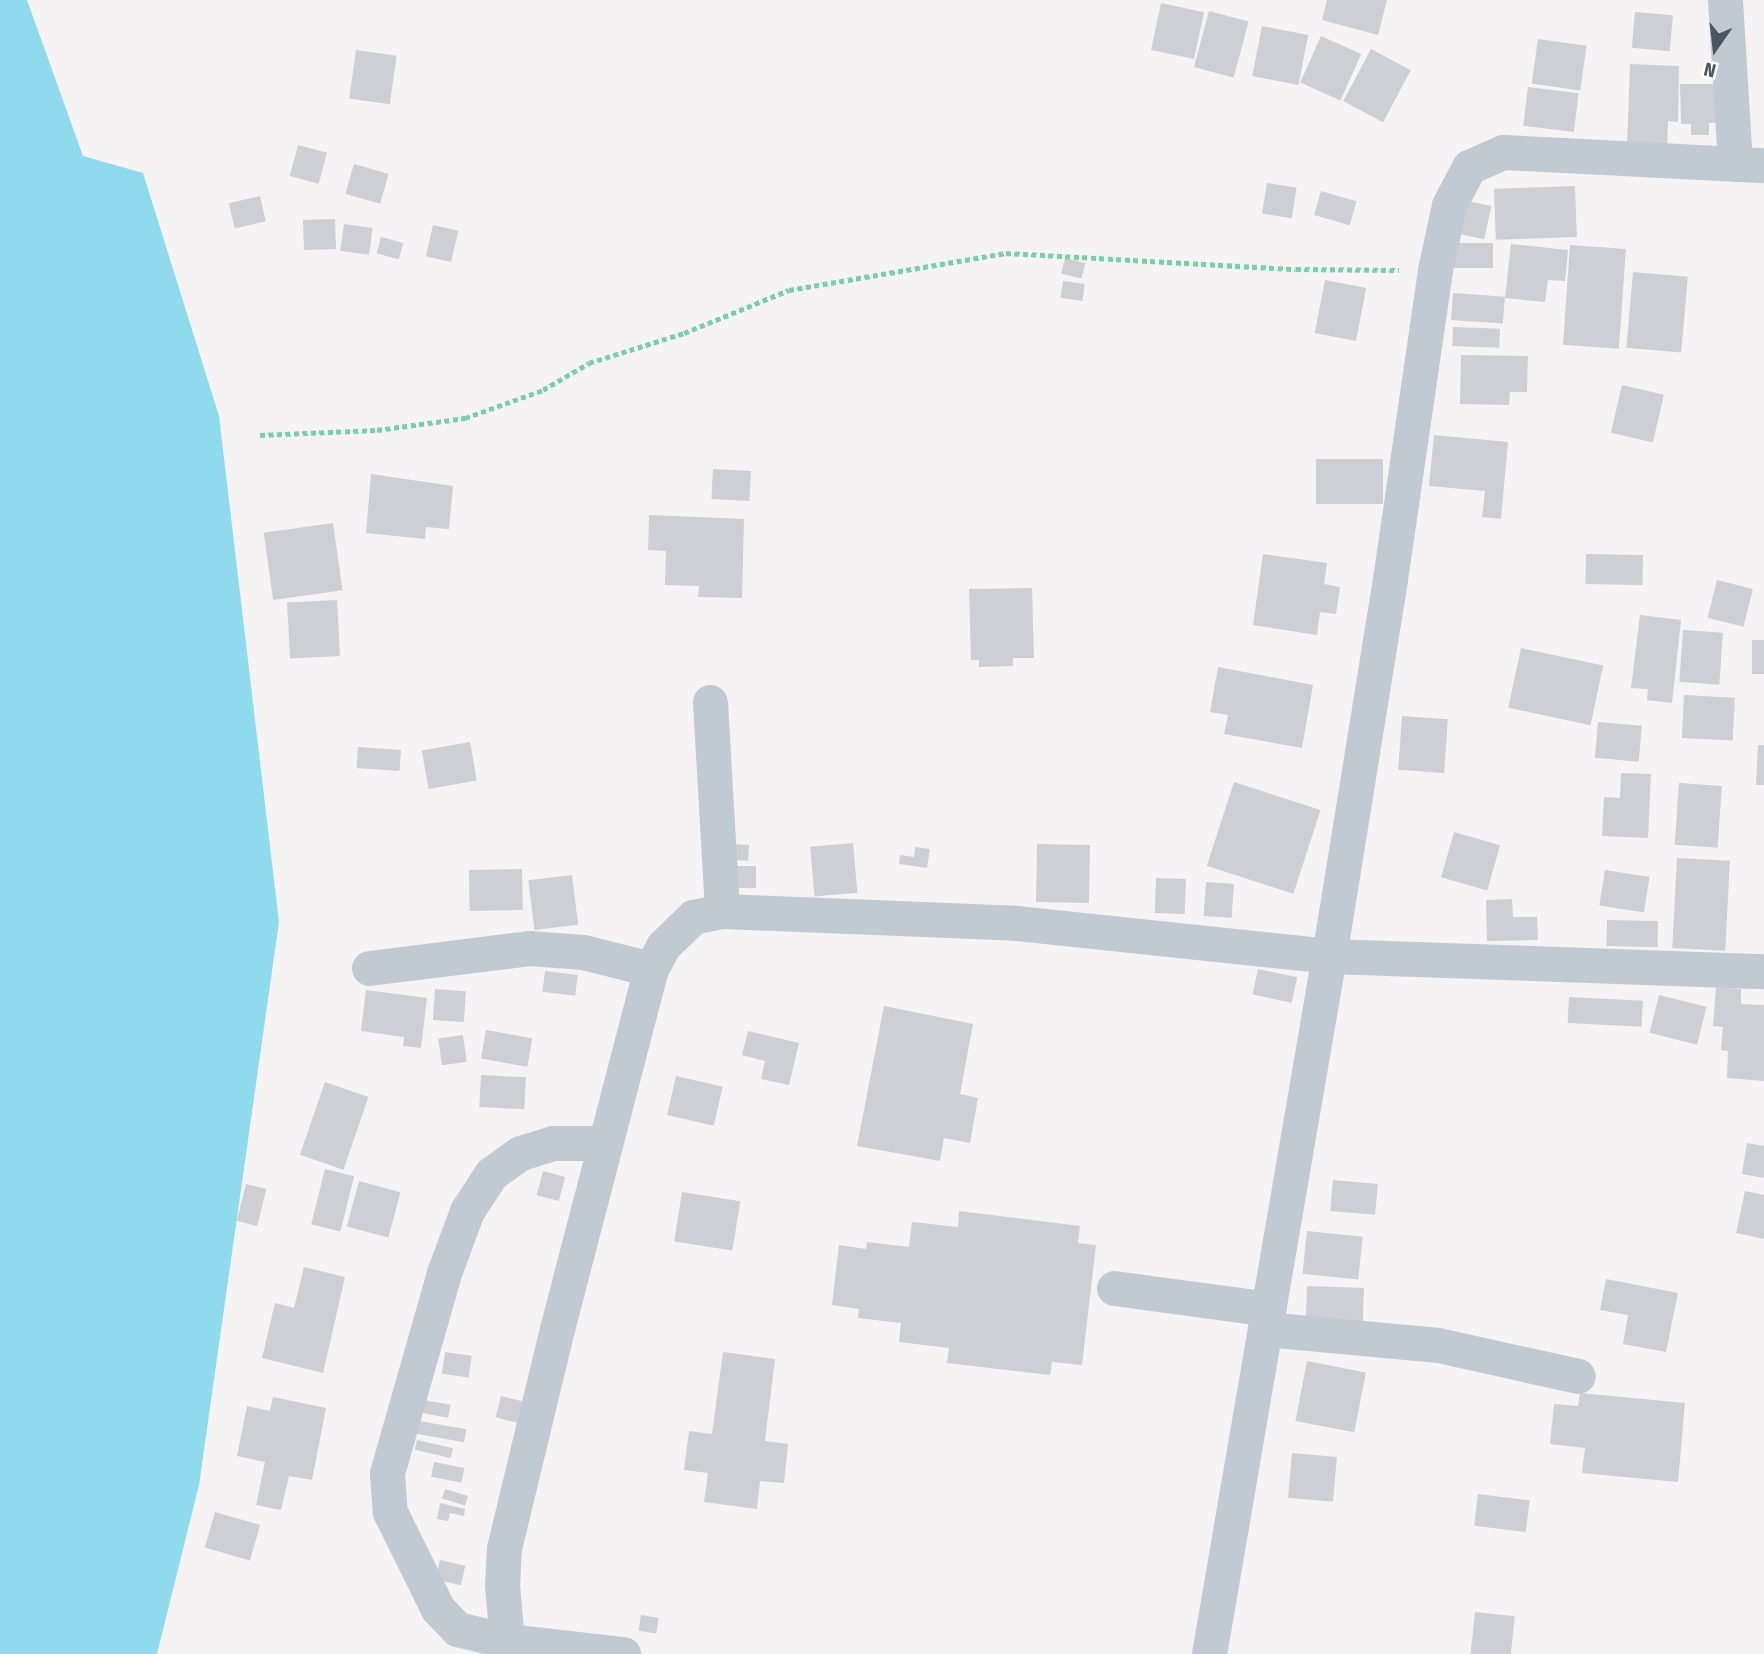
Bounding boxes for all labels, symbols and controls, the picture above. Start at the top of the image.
north arrow [1680,14,1750,84]
text: N [1701,57,1718,82]

